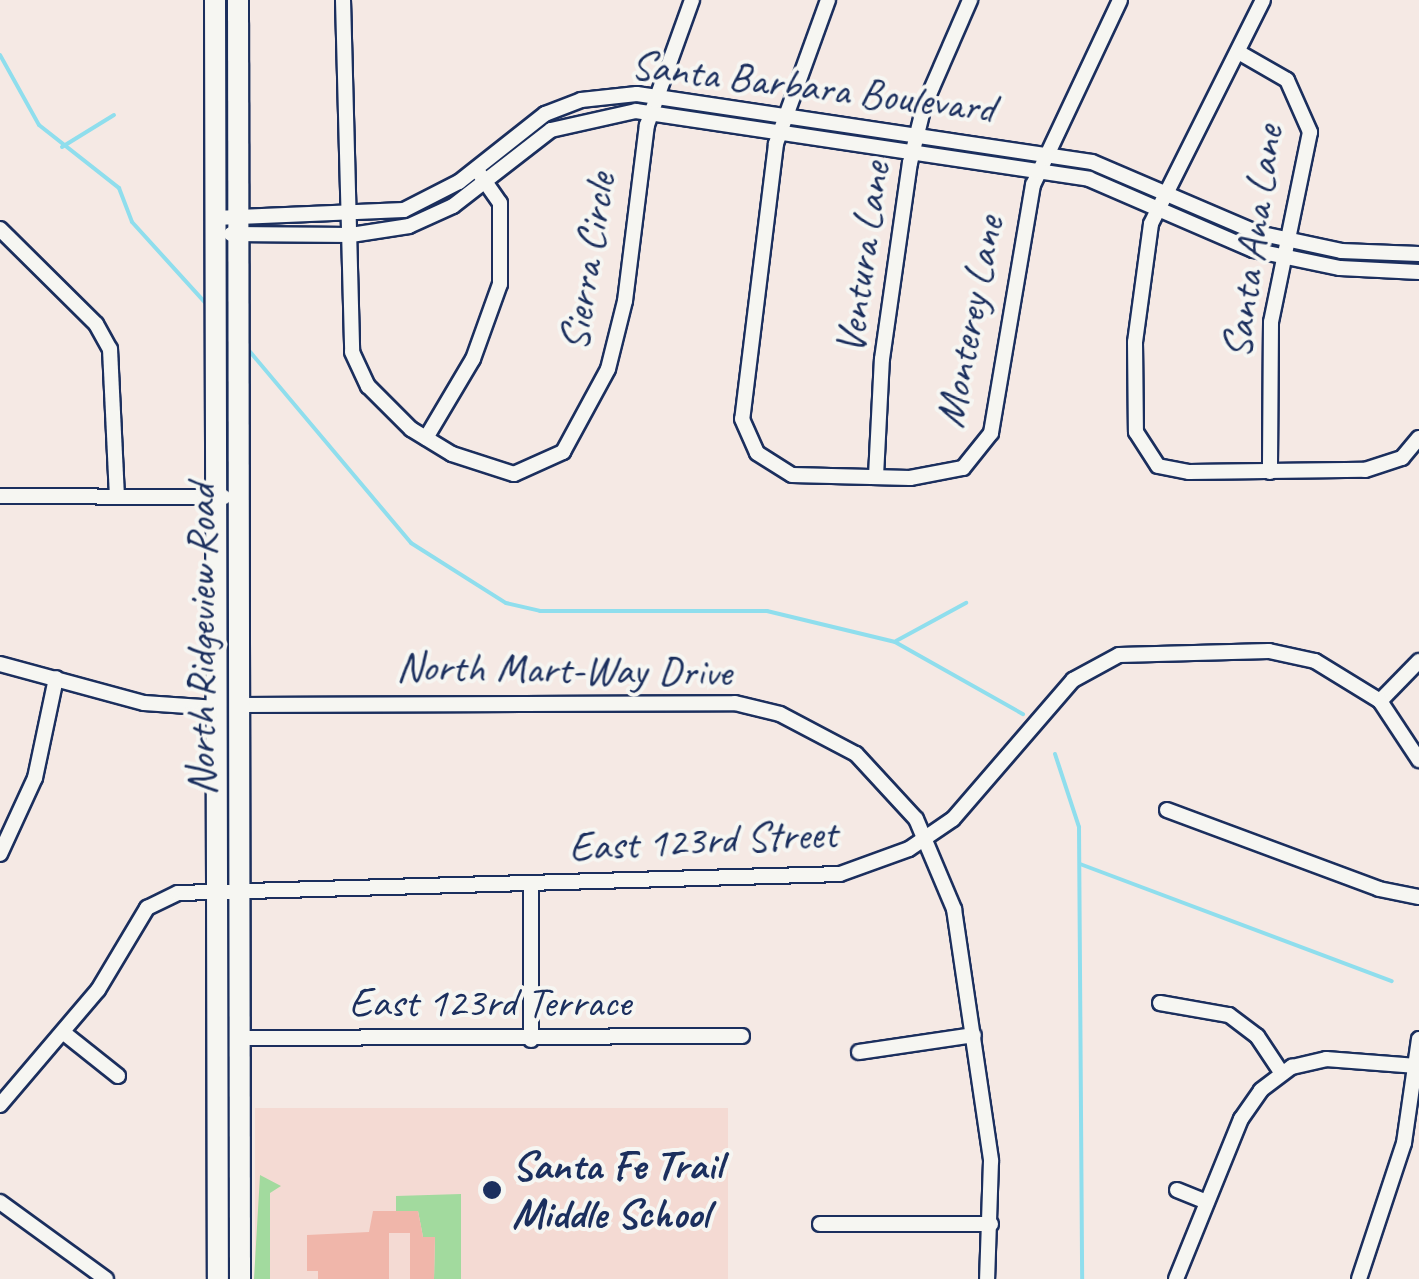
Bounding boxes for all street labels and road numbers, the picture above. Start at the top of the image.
street label: Santa Barbara Boulevard [627,40,999,134]
street label: Santa Ana Lane [1212,122,1294,362]
street label: Ventura Lane [825,159,901,357]
street label: Sierra Circle [549,170,627,354]
street label: Monterey Lane [925,212,1015,432]
street label: North Ridgeview Road [177,484,227,796]
street label: North Mart-Way Drive [395,642,733,698]
street label: East 123rd Street [567,809,839,873]
street label: East 123rd Terrace [349,978,631,1028]

